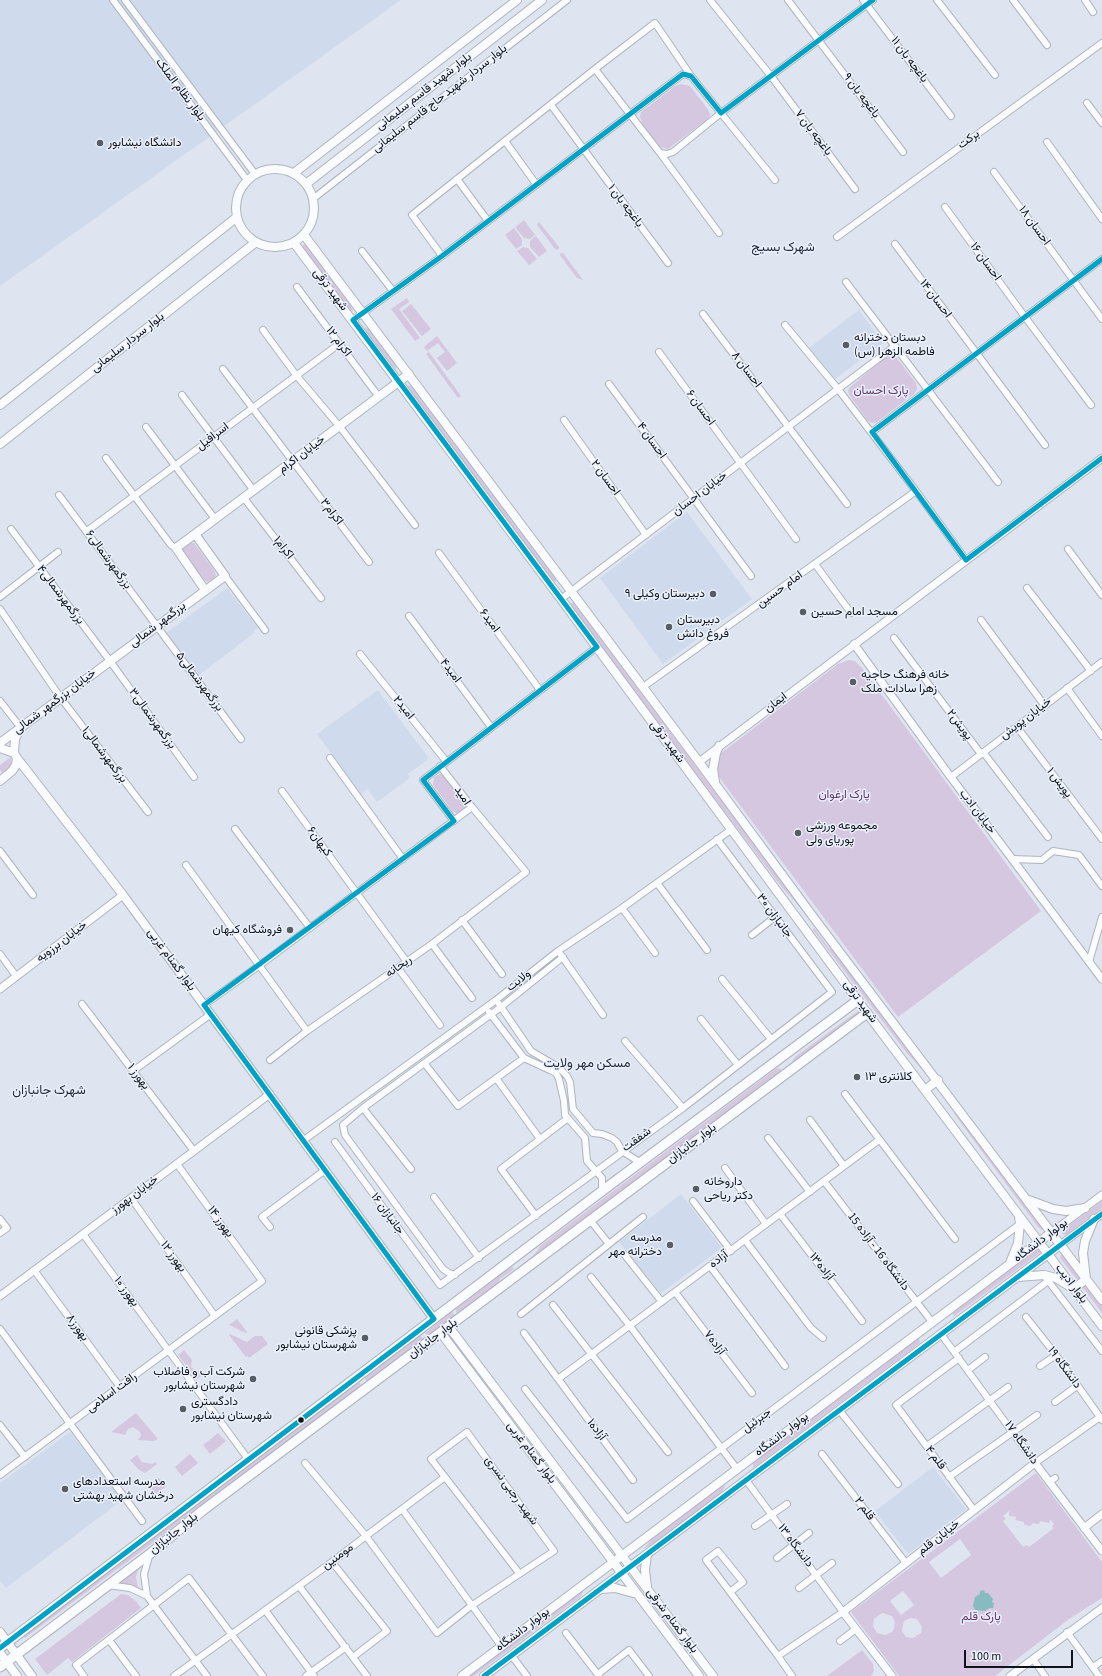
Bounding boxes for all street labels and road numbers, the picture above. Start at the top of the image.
street label: باغچه بان ۱۱ [887,34,931,86]
street label: بلوار سردار شهید حاج قاسم سلیمانی [370,42,510,156]
street label: بلوار شهید قاسم سلیمانی [373,50,475,134]
street label: بلوار نظام الملک [152,56,208,124]
street label: باغچه بان ۹ [839,71,883,121]
street label: باغچه بان ۷ [791,107,835,159]
street label: برکت [955,127,983,153]
street label: باغچه بان ۱ [604,182,646,230]
street label: احسان ۱۸ [1015,204,1053,248]
street label: احسان ۱۶ [966,240,1004,284]
street label: شهید ترقی [309,266,351,314]
street label: احسان ۱۴ [916,277,954,321]
street label: بلوار سردار سلیمانی [88,310,168,376]
street label: اکرام ۱۲ [322,324,354,360]
street label: احسان ۸ [728,349,764,391]
street label: احسان ۶ [682,387,718,429]
street label: اسرافیل [194,420,232,454]
street label: احسان ۴ [633,420,669,462]
street label: خیابان اکرام [276,433,328,477]
street label: احسان ۲ [587,457,623,499]
street label: خیابان احسان [670,469,730,519]
street label: اکرام۳ [316,496,346,528]
street label: بزرگمهرشمالی۶ [82,528,134,592]
street label: اکرام۱ [270,534,296,562]
street label: بزرگمهرشمالی۴ [33,563,87,627]
street label: امام حسین [754,568,806,612]
street label: بزرگمهر شمالی [127,599,189,651]
street label: امید۶ [475,606,503,636]
street label: بزرگمهرشمالی۵ [172,649,226,715]
street label: امید۴ [436,656,464,686]
street label: خیابان بزرگمهر شمالی [11,666,99,738]
street label: بزرگمهرشمالی۳ [125,686,179,752]
street label: ایمان [762,690,790,716]
street label: امید۲ [389,693,417,723]
street label: خیابان پویش [997,695,1055,743]
street label: پویش۲ [943,707,975,743]
street label: شهید ترقی [646,718,688,766]
street label: بزرگمهرشمالی۱ [78,724,130,786]
street label: پویش ۱ [1043,765,1075,801]
street label: امید [451,784,473,808]
street label: خیابان ادب [956,787,998,837]
street label: کیهان۶ [303,824,335,860]
street label: جانبازان ۳۰ [753,891,795,941]
street label: خیابان برزویه [34,918,90,966]
street label: بلوار گمنام غربی [143,926,199,994]
street label: ریحانه [383,953,415,981]
street label: ولایت [504,967,534,995]
street label: شهید ترقی [840,978,880,1026]
street label: بهورز ۱ [124,1061,152,1093]
street label: بلوار جانبازان [664,1121,720,1167]
street label: شفقت [620,1125,654,1155]
street label: خیابان بهورز [108,1173,162,1217]
street label: جانبازان ۱۶ [367,1190,407,1238]
street label: بهورز ۱۴ [204,1203,236,1241]
street label: دانشگاه 16 - آزاده 15 [844,1210,912,1294]
street label: بولوار دانشگاه [1011,1216,1071,1266]
street label: بهورز ۱۲ [157,1239,189,1275]
street label: آزاده [707,1248,731,1272]
street label: آزاده۱۳ [806,1250,836,1284]
street label: بلوار ادیب [1052,1262,1090,1306]
street label: بهورز ۱۰ [110,1274,142,1310]
street label: بهورز۸ [62,1312,92,1344]
street label: بلوار جانبازان [405,1316,461,1362]
street label: آزاده۷ [700,1328,728,1358]
street label: دانشگاه ۱۹ [1044,1344,1084,1392]
street label: رافت اسلامی [84,1370,140,1416]
street label: جبرئیل [740,1405,774,1437]
street label: بولوار دانشگاه [752,1410,812,1460]
street label: آزاده۱ [583,1416,609,1444]
street label: دانشگاه ۱۷ [1001,1418,1041,1468]
street label: بلوار گمنام غربی [503,1419,559,1487]
street label: قلم ۴ [921,1443,949,1473]
street label: شهید رجبی نسری [481,1454,541,1528]
street label: قلم ۲ [851,1494,877,1524]
street label: بلوار جانبازان [147,1510,201,1558]
street label: خیابان قلم [915,1517,963,1559]
street label: دانشگاه ۱۳ [774,1521,816,1571]
street label: مومنین [319,1541,357,1573]
street label: بلوار گمنام شرقی [643,1586,701,1656]
street label: بولوار دانشگاه [493,1605,553,1655]

